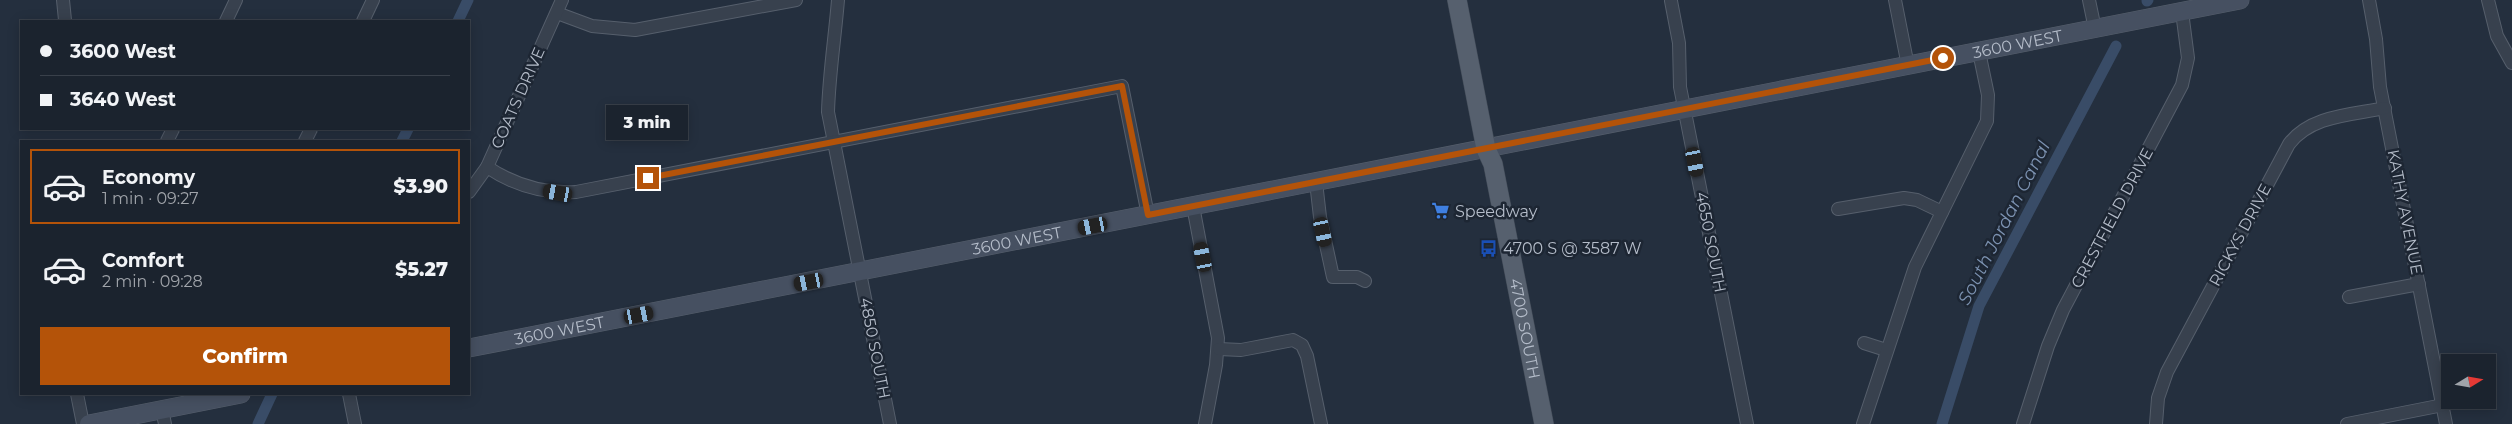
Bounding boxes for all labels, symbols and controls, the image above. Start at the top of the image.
street label: 3600 WEST [1971,25,2065,62]
text: 3600 West [70,40,176,63]
street label: COATS DRIVE [487,44,549,152]
route start [1932,47,1954,69]
text: 3640 West [70,88,176,111]
callout: 3 min [607,106,689,140]
text: 3 min [623,113,671,132]
water label: South Jordan Canal [1953,137,2055,309]
street label: CRESTFIELD DRIVE [2067,145,2157,291]
car [1684,146,1705,178]
street label: KATHY AVENUE [2384,148,2426,276]
icon: car [42,164,87,209]
text: Economy [102,166,195,189]
route end [637,167,659,189]
text: $3.90 [394,175,448,198]
street label: RICKYS DRIVE [2205,181,2275,289]
car [541,183,574,203]
text: 1 min · 09:27 [102,189,199,208]
street label: 4650 SOUTH [1692,190,1730,294]
supermarket icon: Speedway [1431,201,1451,221]
place label: Speedway [1455,202,1538,221]
car [1076,216,1109,236]
car [1312,216,1333,248]
street label: 3600 WEST [970,222,1064,259]
bus stop icon: 4700 S @ 3587 W [1479,238,1499,258]
place label: 4700 S @ 3587 W [1503,239,1642,258]
car [1192,241,1213,273]
icon: car [42,247,87,292]
text: Comfort [102,249,184,272]
text: $5.27 [395,258,448,281]
text: 2 min · 09:28 [102,272,203,291]
car [792,272,825,292]
street label: 4700 SOUTH [1506,277,1544,380]
street label: 4850 SOUTH [856,296,894,400]
car [622,305,655,325]
street label: 3600 WEST [513,312,607,348]
button: Confirm [40,327,450,385]
north arrow [2441,354,2496,409]
map controls [2441,354,2496,409]

